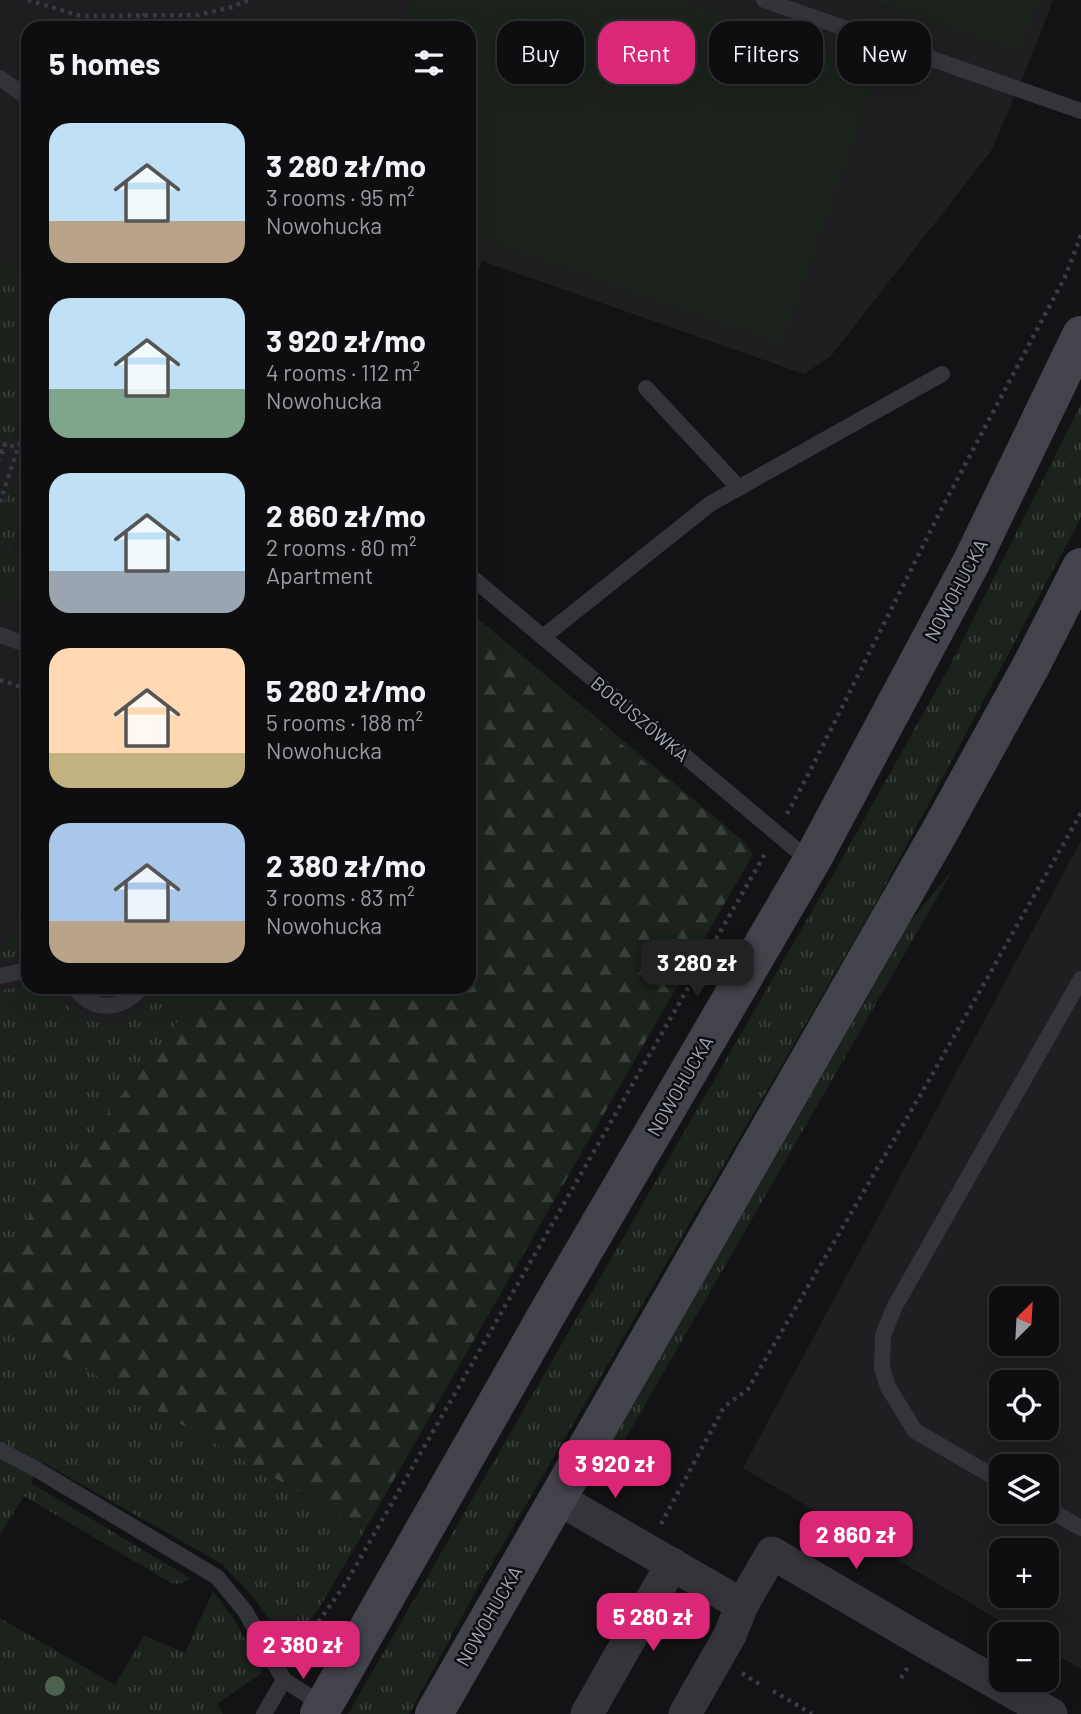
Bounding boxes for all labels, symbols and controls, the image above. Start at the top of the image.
chip: Buy [497,21,584,84]
chip: Rent [598,21,695,84]
chip: Filters [709,21,823,84]
chip: New [837,21,931,84]
icon: filters [410,44,448,82]
text: 5 homes [49,45,160,81]
text: 3 280 zł/mo [266,147,426,183]
icon: home [105,151,189,235]
text: 3 rooms · 95 m² [266,183,415,211]
text: Nowohucka [266,211,382,239]
text: 3 920 zł/mo [266,322,426,358]
icon: home [105,326,189,410]
text: 4 rooms · 112 m² [266,358,420,386]
text: Nowohucka [266,386,382,414]
text: 2 860 zł/mo [266,497,426,533]
icon: home [105,501,189,585]
text: 2 rooms · 80 m² [266,533,416,561]
street label: NOWOHUCKA [919,535,992,645]
text: Apartment [266,561,373,589]
street label: BOGUSZÓWKA [587,671,694,766]
text: 5 280 zł/mo [266,672,426,708]
icon: home [105,676,189,760]
text: 5 rooms · 188 m² [266,708,423,736]
text: Nowohucka [266,736,382,764]
text: 2 380 zł/mo [266,847,426,883]
icon: home [105,851,189,935]
text: 3 rooms · 83 m² [266,883,415,911]
text: Nowohucka [266,911,382,939]
pin: 3 280 zł [625,940,769,999]
text: 3 280 zł [657,948,737,976]
street label: NOWOHUCKA [642,1031,718,1140]
north arrow [989,1286,1059,1356]
map controls [989,1286,1059,1692]
button: locate [989,1370,1059,1440]
pin: 3 920 zł [543,1440,687,1500]
text: 3 920 zł [575,1449,655,1477]
button: layers [989,1454,1059,1524]
pin: 2 860 zł [784,1512,928,1571]
text: 2 860 zł [816,1520,896,1548]
button: + [989,1538,1059,1608]
street label: NOWOHUCKA [451,1561,527,1670]
pin: 5 280 zł [581,1594,725,1653]
text: 5 280 zł [613,1602,693,1630]
pin: 2 380 zł [231,1622,375,1681]
button: − [989,1622,1059,1692]
text: 2 380 zł [263,1630,343,1658]

